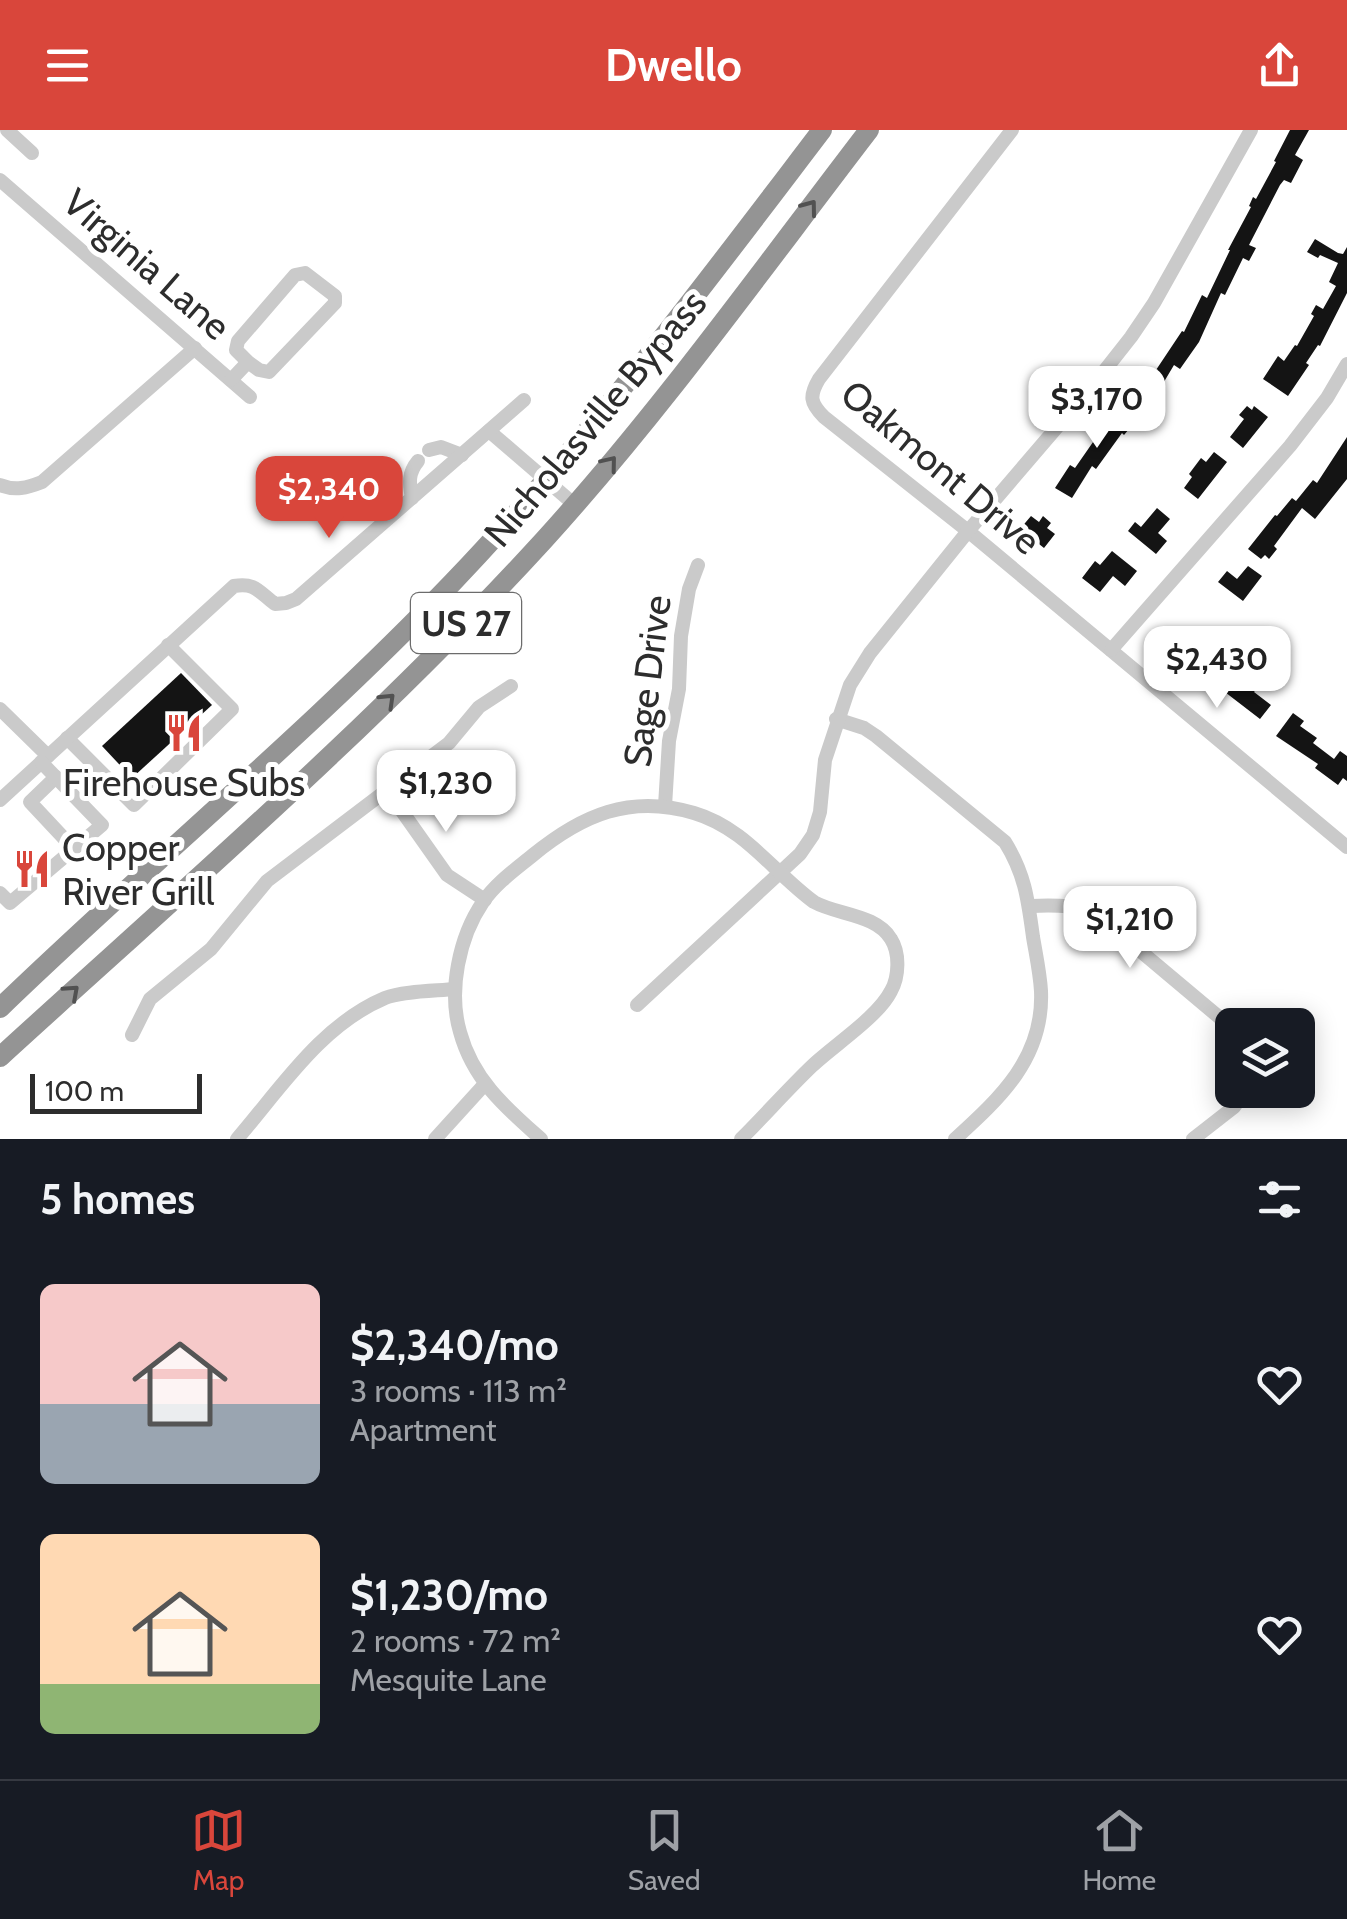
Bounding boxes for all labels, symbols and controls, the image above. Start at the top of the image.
icon: menu [40,38,95,93]
text: Dwello [605,38,742,92]
icon: share [1252,38,1307,93]
street label: Virginia Lane [54,179,240,349]
one-way arrow [799,200,816,218]
street label: Nicholasville Bypass [474,280,716,556]
pin: $3,170 [1016,366,1178,451]
street label: Oakmont Drive [832,370,1050,564]
text: $3,170 [1050,379,1144,418]
pin: $2,340 [248,456,410,541]
one-way arrow [598,457,616,475]
text: $2,340 [278,469,380,508]
street label: Sage Drive [613,592,681,770]
road number: US 27 [411,593,521,653]
pin: $2,430 [1136,626,1298,711]
text: $2,430 [1166,639,1268,678]
one-way arrow [376,694,394,712]
restaurant icon: Firehouse Subs [163,712,205,754]
pin: $1,230 [365,750,527,835]
place label: Firehouse Subs [63,759,305,806]
text: $1,230 [399,763,493,802]
place label: Copper River Grill [62,824,214,915]
restaurant icon: Copper River Grill [11,848,53,890]
pin: $1,210 [1049,886,1211,971]
text: $1,210 [1085,899,1175,938]
one-way arrow [60,986,79,1004]
map controls [1215,1008,1315,1108]
button: layers [1215,1008,1315,1108]
scale bar [30,1069,202,1114]
text: 100 m [45,1074,124,1108]
icon: filters [1252,1172,1307,1227]
text: 5 homes [40,1173,195,1225]
text: $2,340/mo [350,1319,559,1371]
icon: home [120,1324,240,1444]
icon: heart [1252,1357,1307,1412]
text: 3 rooms · 113 m² [350,1371,567,1410]
text: Apartment [350,1410,497,1449]
text: $1,230/mo [350,1569,548,1621]
icon: home [120,1574,240,1694]
icon: heart [1252,1607,1307,1662]
text: 2 rooms · 72 m² [350,1621,561,1660]
text: Mesquite Lane [350,1660,547,1699]
tab: Map [191,1803,246,1897]
tab: Saved [628,1803,701,1897]
tab: Home [1082,1803,1156,1897]

